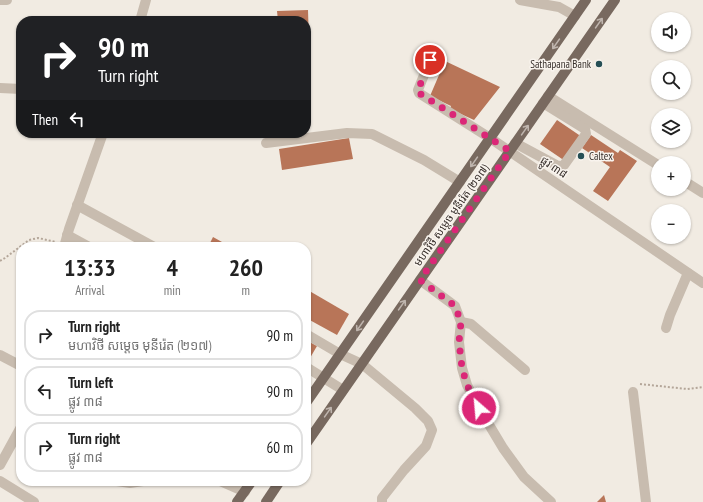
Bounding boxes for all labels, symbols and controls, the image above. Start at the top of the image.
map controls [651,12,691,244]
button: sound [651,12,691,52]
one-way arrow [595,18,603,29]
text: 90 m [98,28,149,65]
icon: right [32,32,84,84]
one-way arrow [552,38,560,49]
pin [413,43,447,77]
icon: arrive [419,49,441,71]
place label: Sathapana Bank [530,57,592,71]
marker: Sathapana Bank [594,59,604,69]
button: search [651,60,691,100]
text: Turn right [98,64,158,87]
icon: left [66,108,88,130]
button: layers [651,108,691,148]
text: Then [32,110,58,129]
one-way arrow [521,124,529,135]
place label: Caltex [589,149,613,163]
marker: Caltex [576,151,586,161]
street label: ផ្លូវ ៣៨ [536,153,570,184]
one-way arrow [470,156,478,167]
button: + [651,156,691,196]
street label: មហាវិថី សម្តេច មុនីរ៉េត (២១៧) [410,161,492,269]
button: − [651,204,691,244]
text: 13:33 [64,252,116,283]
text: 4 [166,252,178,283]
text: 260 [229,252,263,283]
text: Arrival [75,282,105,299]
text: min [164,282,181,299]
text: m [242,282,250,299]
one-way arrow [398,300,406,311]
text: Turn right [68,317,120,336]
one-way arrow [356,320,364,331]
icon: right [34,324,56,346]
text: 90 m [267,326,293,345]
text: មហាវិថី សម្តេច មុនីរ៉េត (២១៧) [68,337,211,354]
text: Turn left [68,373,113,392]
icon: left [34,380,56,402]
text: 90 m [267,382,293,401]
position arrow [458,387,500,429]
text: ផ្លូវ ៣៨ [68,393,103,410]
one-way arrow [324,407,332,418]
text: Turn right [68,429,120,448]
icon: right [34,436,56,458]
text: 60 m [267,438,293,457]
text: ផ្លូវ ៣៨ [68,449,103,466]

